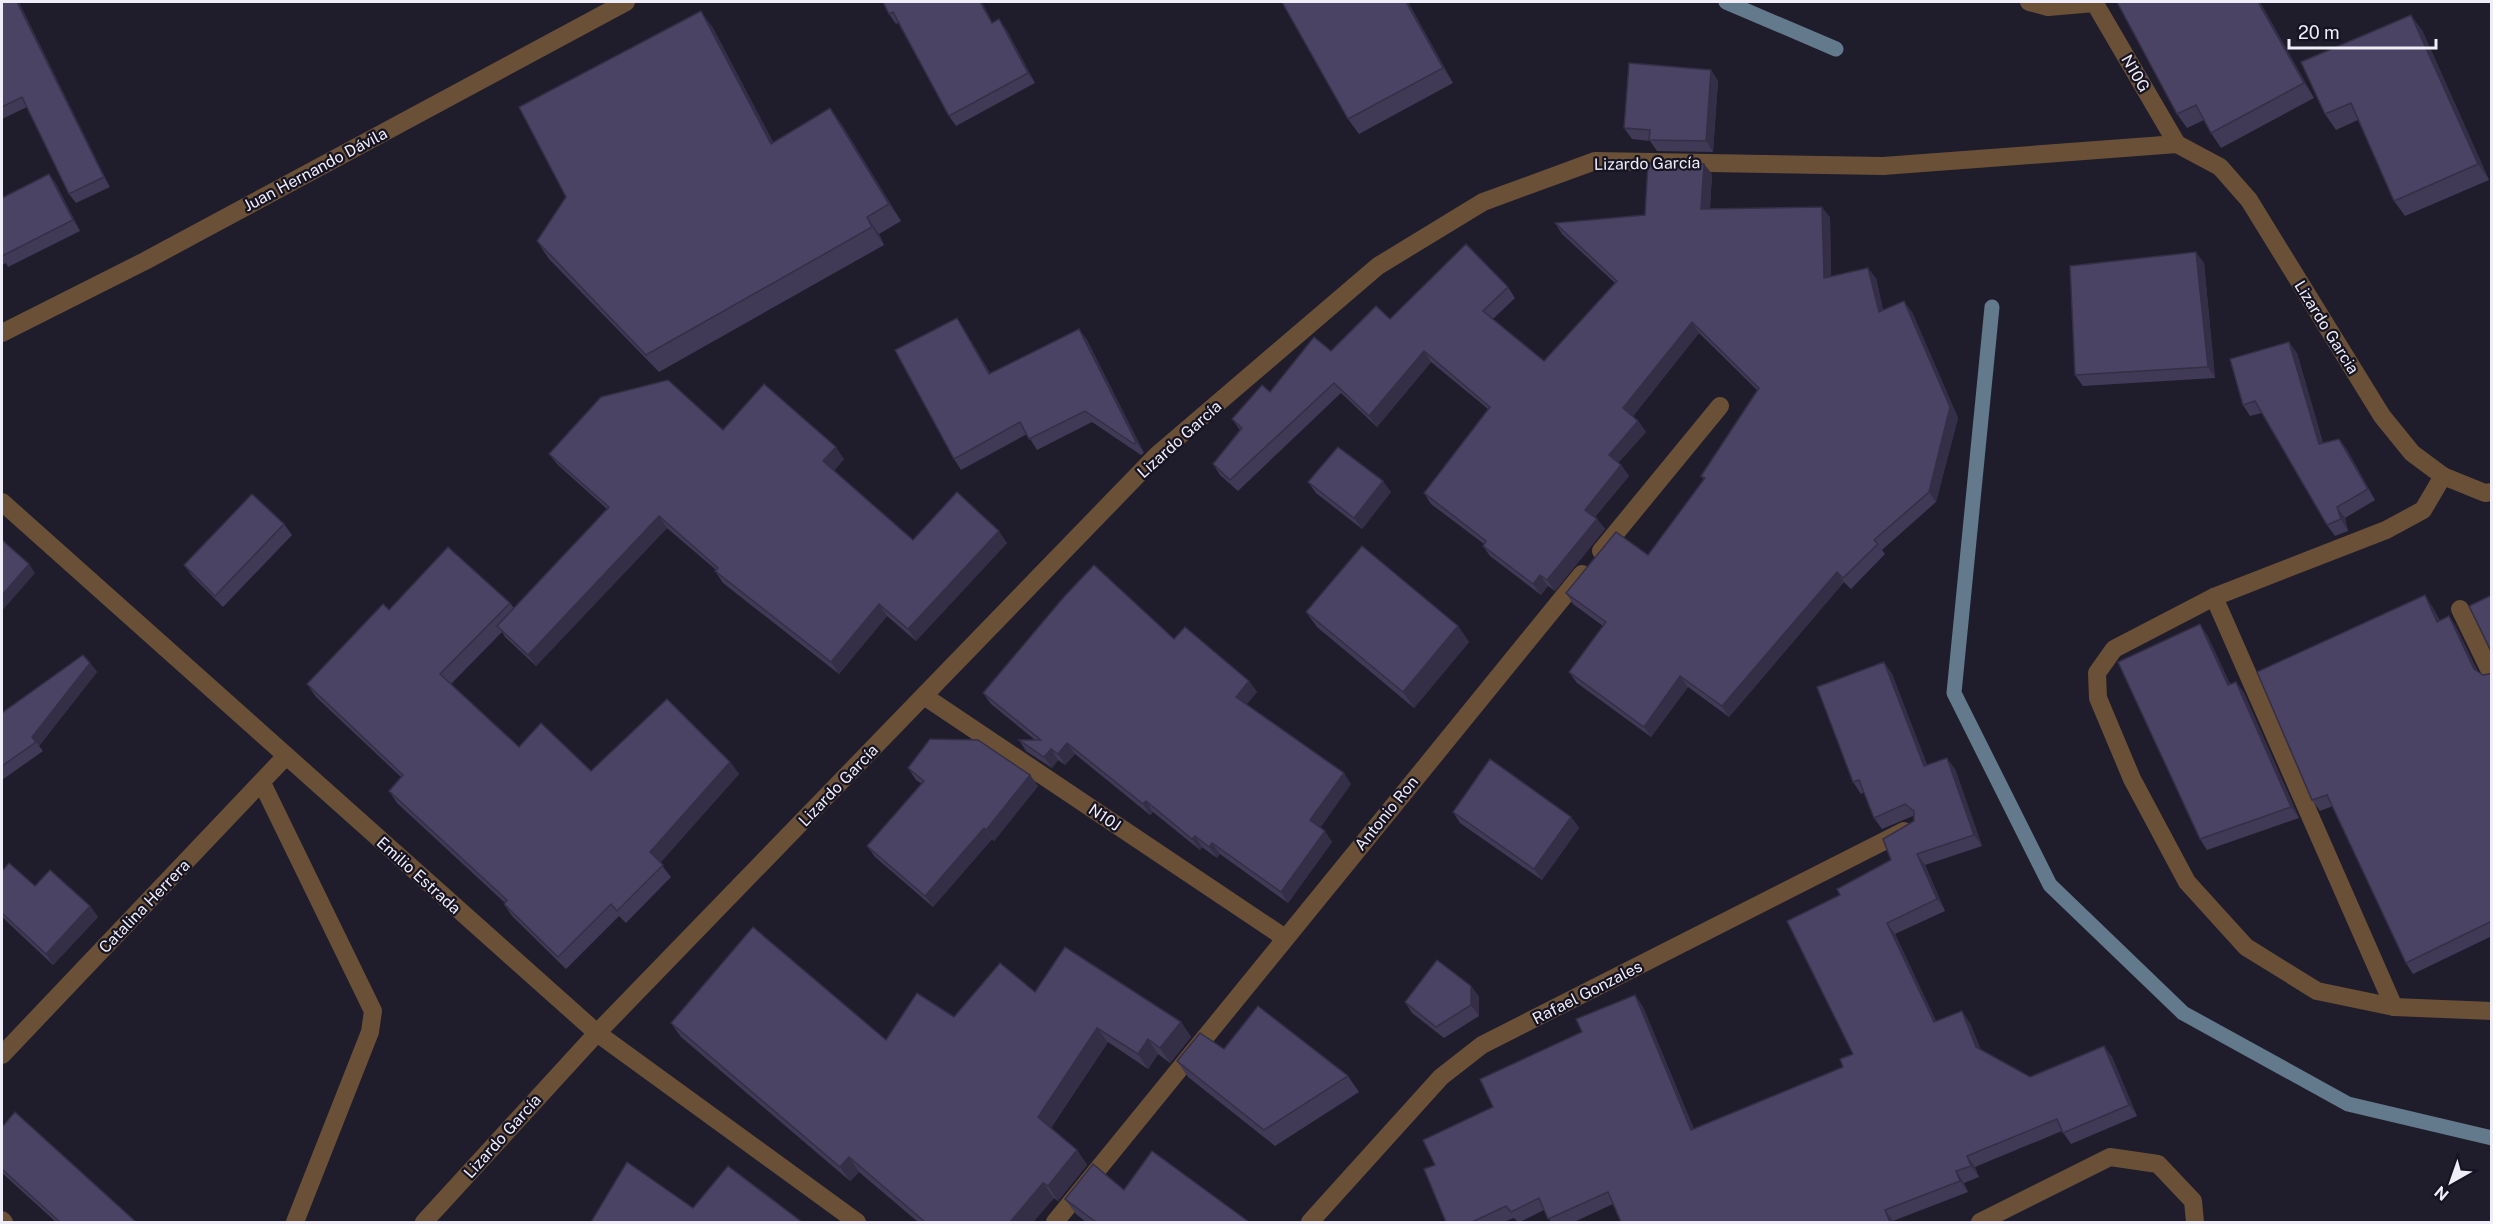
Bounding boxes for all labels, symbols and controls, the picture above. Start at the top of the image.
scale bar [2289,12,2436,50]
text: 20 m [2298,22,2340,43]
street label: N10G [2117,51,2154,95]
street label: Juan Hernando Dávila [240,123,390,215]
street label: Lizardo García [1594,153,1700,174]
street label: Lizardo Garcia [2290,277,2363,377]
street label: Lizardo García [1133,397,1225,482]
street label: Lizardo García [795,740,882,830]
street label: Antonio Ron [1351,772,1422,854]
street label: N10J [1085,800,1124,835]
street label: Emilio Estrada [373,833,465,918]
street label: Catalina Herrera [95,856,194,957]
street label: Rafael Gonzales [1529,957,1645,1028]
street label: Lizardo García [460,1090,545,1182]
north arrow [2421,1152,2481,1212]
text: N [2431,1182,2453,1204]

